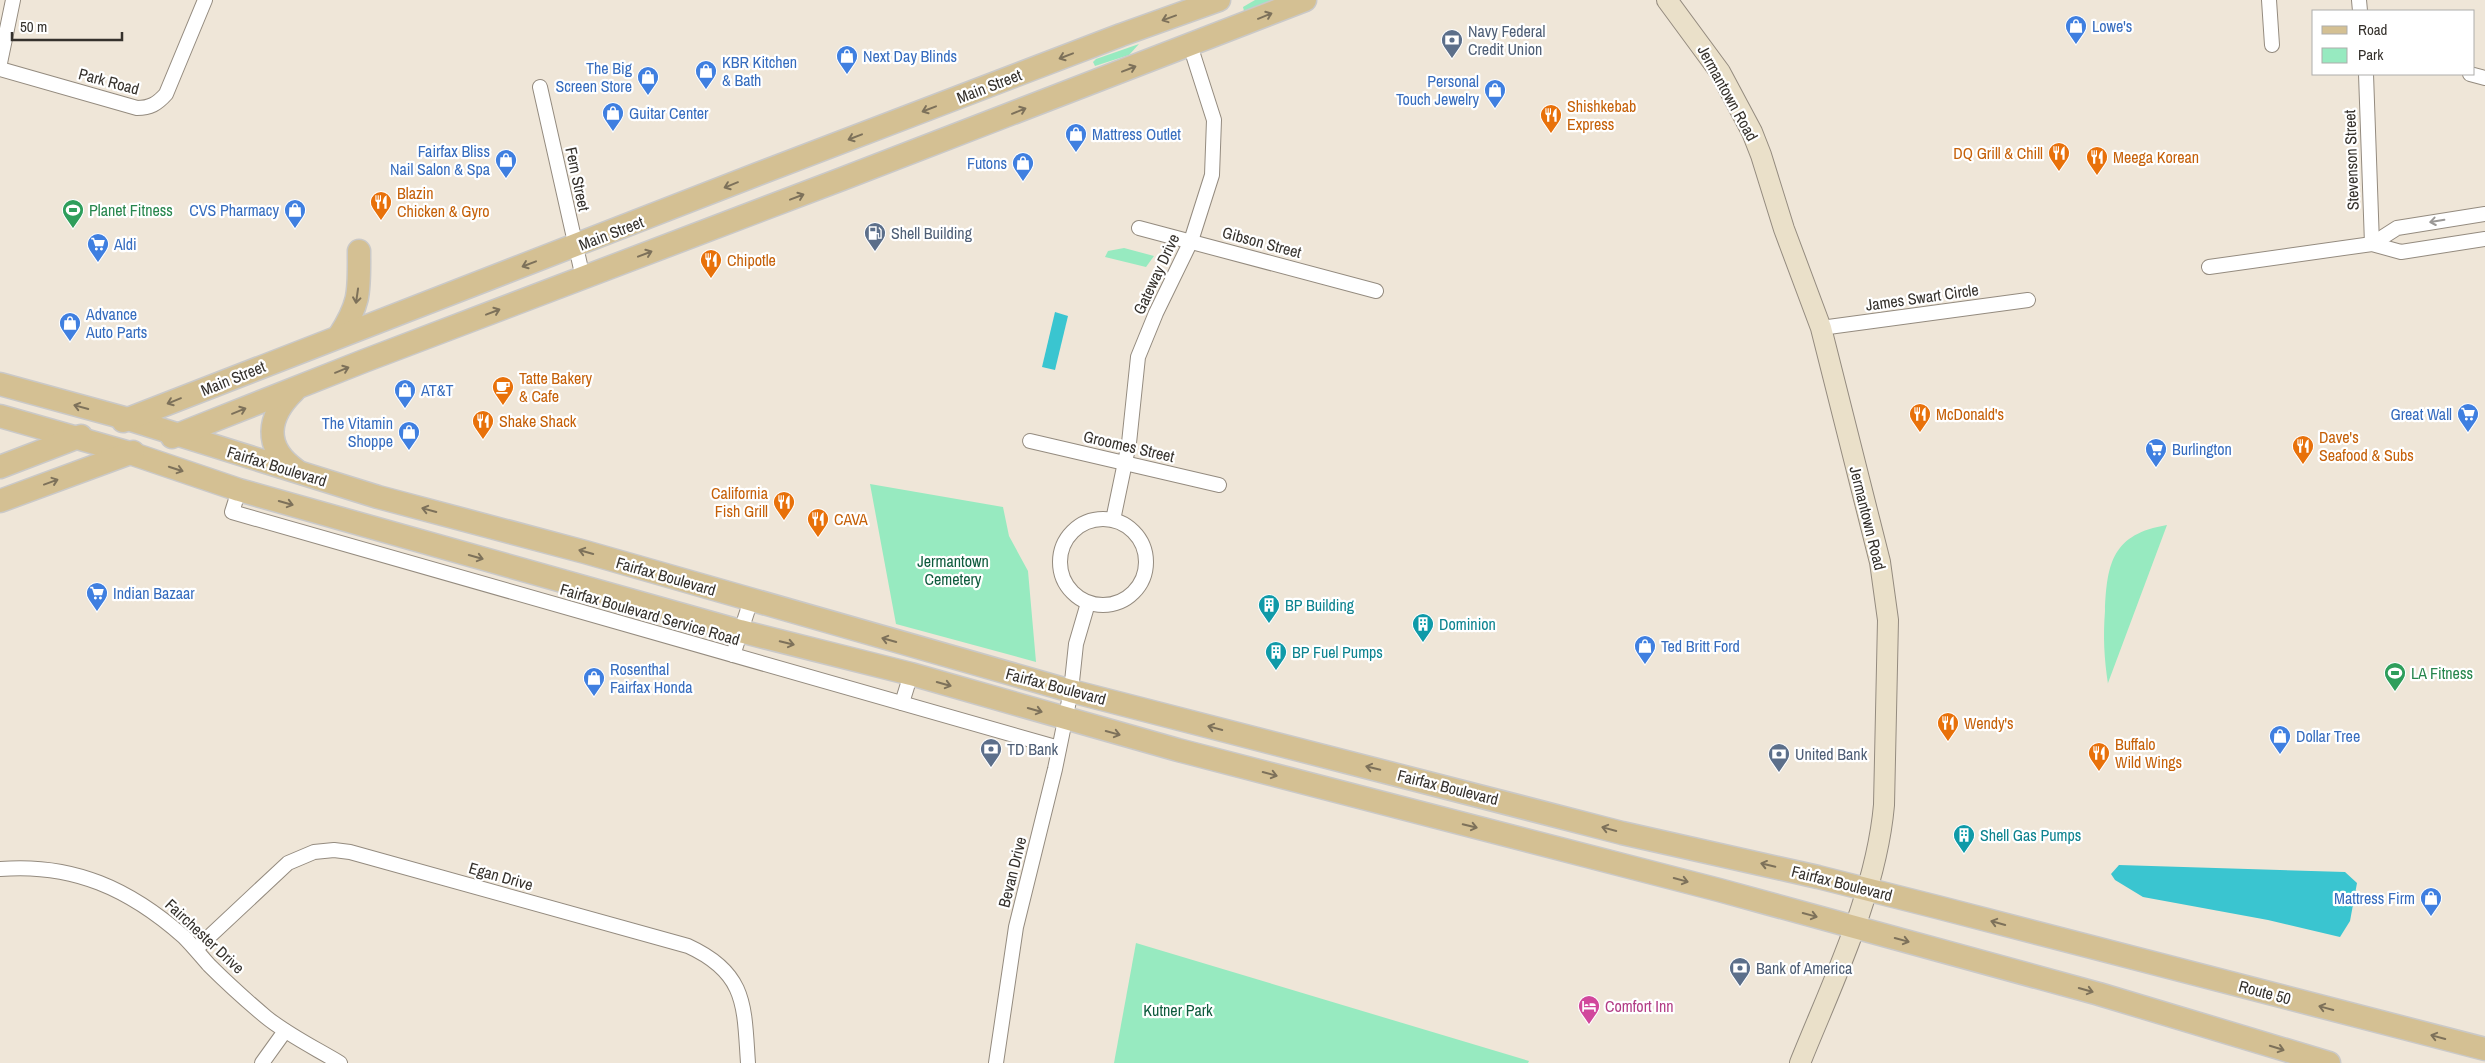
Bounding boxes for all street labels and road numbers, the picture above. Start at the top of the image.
street label: Jermantown Road [1693,41,1763,145]
street label: Park Road [76,62,142,100]
street label: Main Street [953,63,1025,108]
street label: Stevenson Street [2338,109,2364,211]
street label: Fern Street [560,145,596,213]
street label: Main Street [575,210,647,255]
street label: Gibson Street [1220,221,1304,263]
street label: Gateway Drive [1128,230,1184,318]
street label: James Swart Circle [1864,278,1980,316]
street label: Main Street [197,355,269,401]
street label: Groomes Street [1081,425,1177,467]
street label: Fairfax Boulevard [225,440,329,492]
street label: Jermantown Road [1844,464,1892,572]
street label: Fairfax Boulevard [614,551,718,601]
street label: Fairfax Boulevard Service Road [558,578,742,650]
street label: Fairfax Boulevard [1003,662,1109,710]
street label: Fairfax Boulevard [1395,764,1501,810]
street label: Bevan Drive [993,834,1031,910]
street label: Egan Drive [466,856,536,896]
street label: Fairfax Boulevard [1789,860,1895,906]
street label: Fairchester Drive [161,894,249,978]
street label: Route 50 [2236,974,2294,1010]

